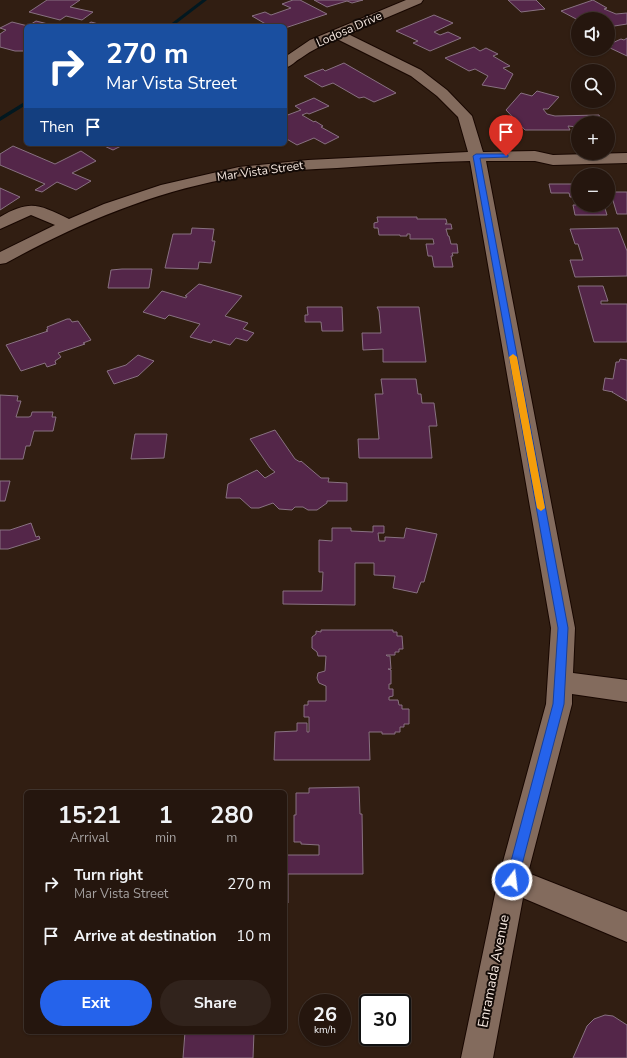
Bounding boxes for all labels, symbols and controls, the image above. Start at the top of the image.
street label: Lodosa Drive [314,7,384,51]
map controls [571,12,615,212]
button: sound [571,12,615,56]
text: 270 m [106,35,189,73]
icon: right [40,40,92,92]
button: search [571,64,615,108]
text: Mar Vista Street [106,71,237,95]
pin [489,115,523,156]
icon: arrive [82,116,104,138]
button: + [571,116,615,160]
text: Then [40,117,74,137]
icon: arrive [495,121,517,143]
street label: Mar Vista Street [216,157,305,185]
button: − [571,168,615,212]
text: 15:21 [58,799,121,831]
text: 1 [158,799,173,831]
text: 280 [210,799,253,831]
text: Arrival [70,829,109,847]
text: min [155,829,176,847]
text: m [226,829,237,847]
position arrow [491,859,533,901]
text: Turn right [74,865,143,885]
icon: right [40,873,62,895]
text: 270 m [227,874,271,894]
text: Mar Vista Street [74,885,168,903]
street label: Enramada Avenue [473,913,514,1029]
icon: arrive [40,925,62,947]
text: Arrive at destination [74,926,217,946]
text: 10 m [236,926,271,946]
button: Exit [40,980,152,1026]
button: Share [160,980,271,1026]
speed limit sign: 30 [359,994,411,1046]
text: 26 [313,1001,337,1028]
text: km/h [314,1023,336,1037]

